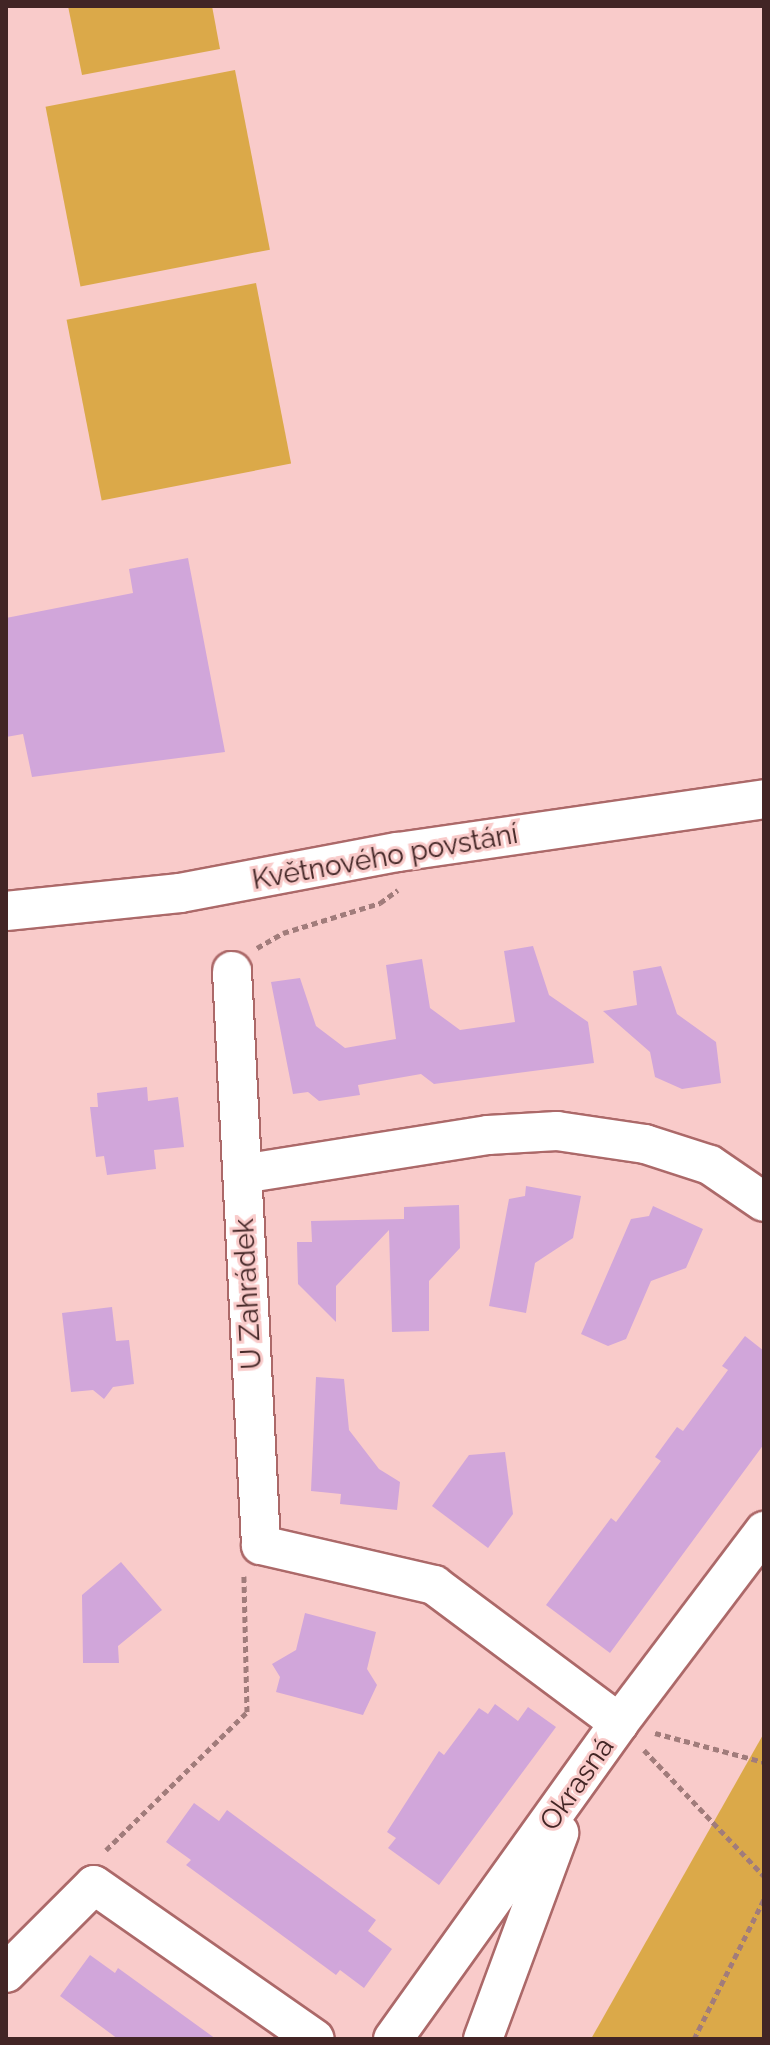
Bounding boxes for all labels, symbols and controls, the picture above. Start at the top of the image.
street label: Květnového povstání [250,817,520,897]
street label: U Zahrádek [227,1218,269,1370]
street label: Okrasná [533,1731,621,1837]

